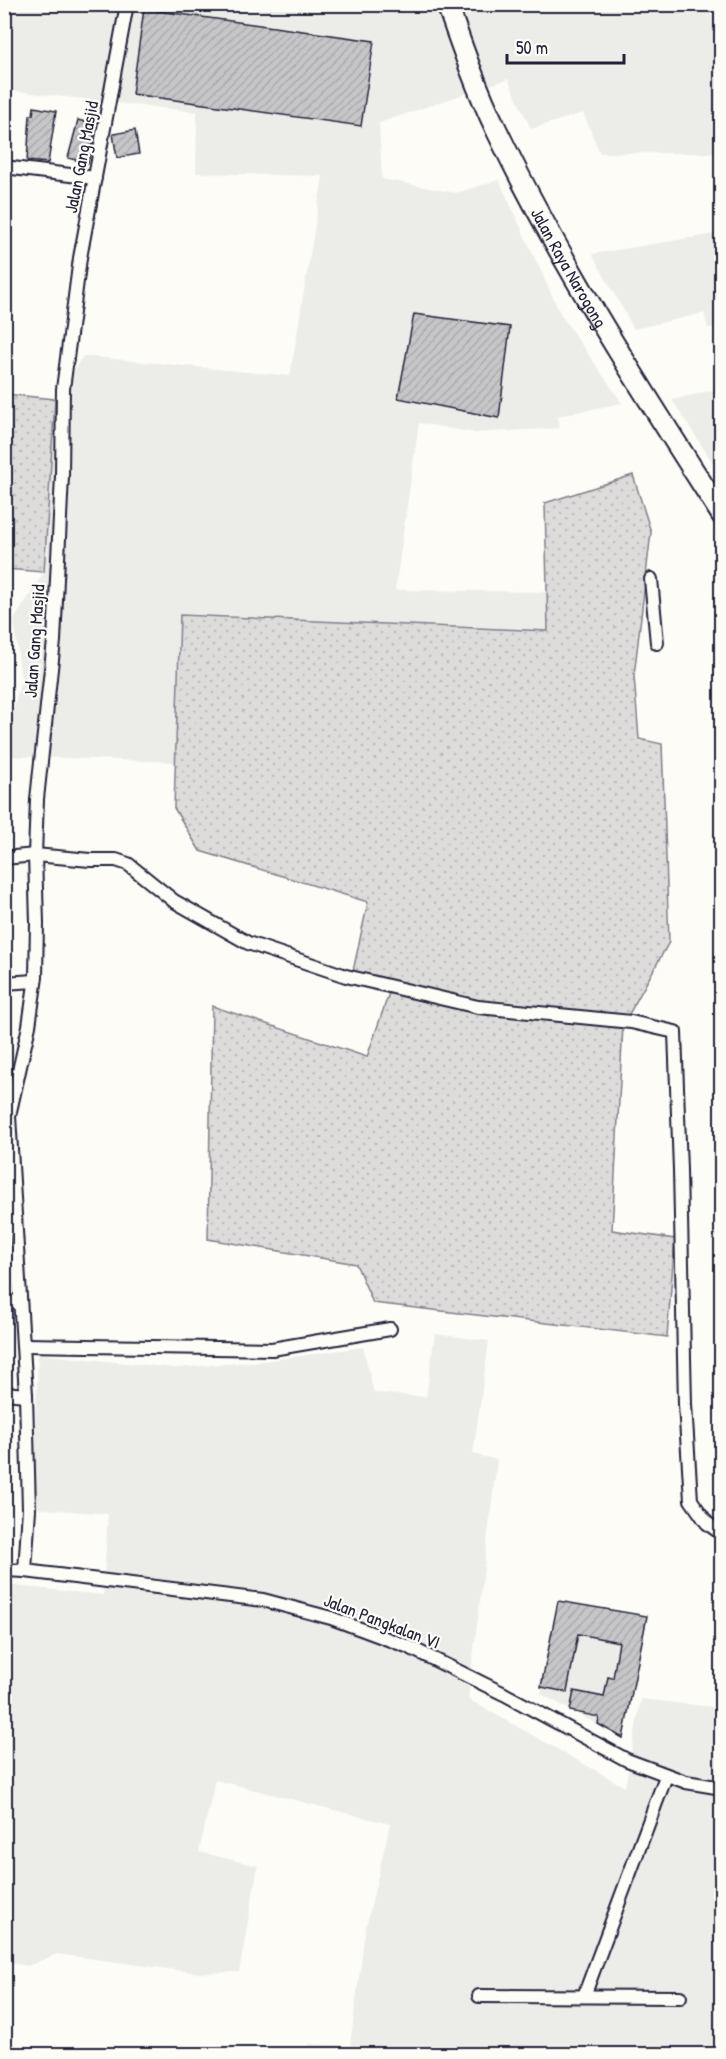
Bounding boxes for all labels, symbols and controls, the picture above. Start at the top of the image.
scale bar [507,27,624,65]
text: 50 m [516,35,548,60]
street label: Jalan Gang Masjid [58,99,104,215]
street label: Jalan Raya Narogong [525,203,614,332]
street label: Jalan Gang Masjid [18,583,50,699]
street label: Jalan Pangkalan VI [320,1587,444,1655]

